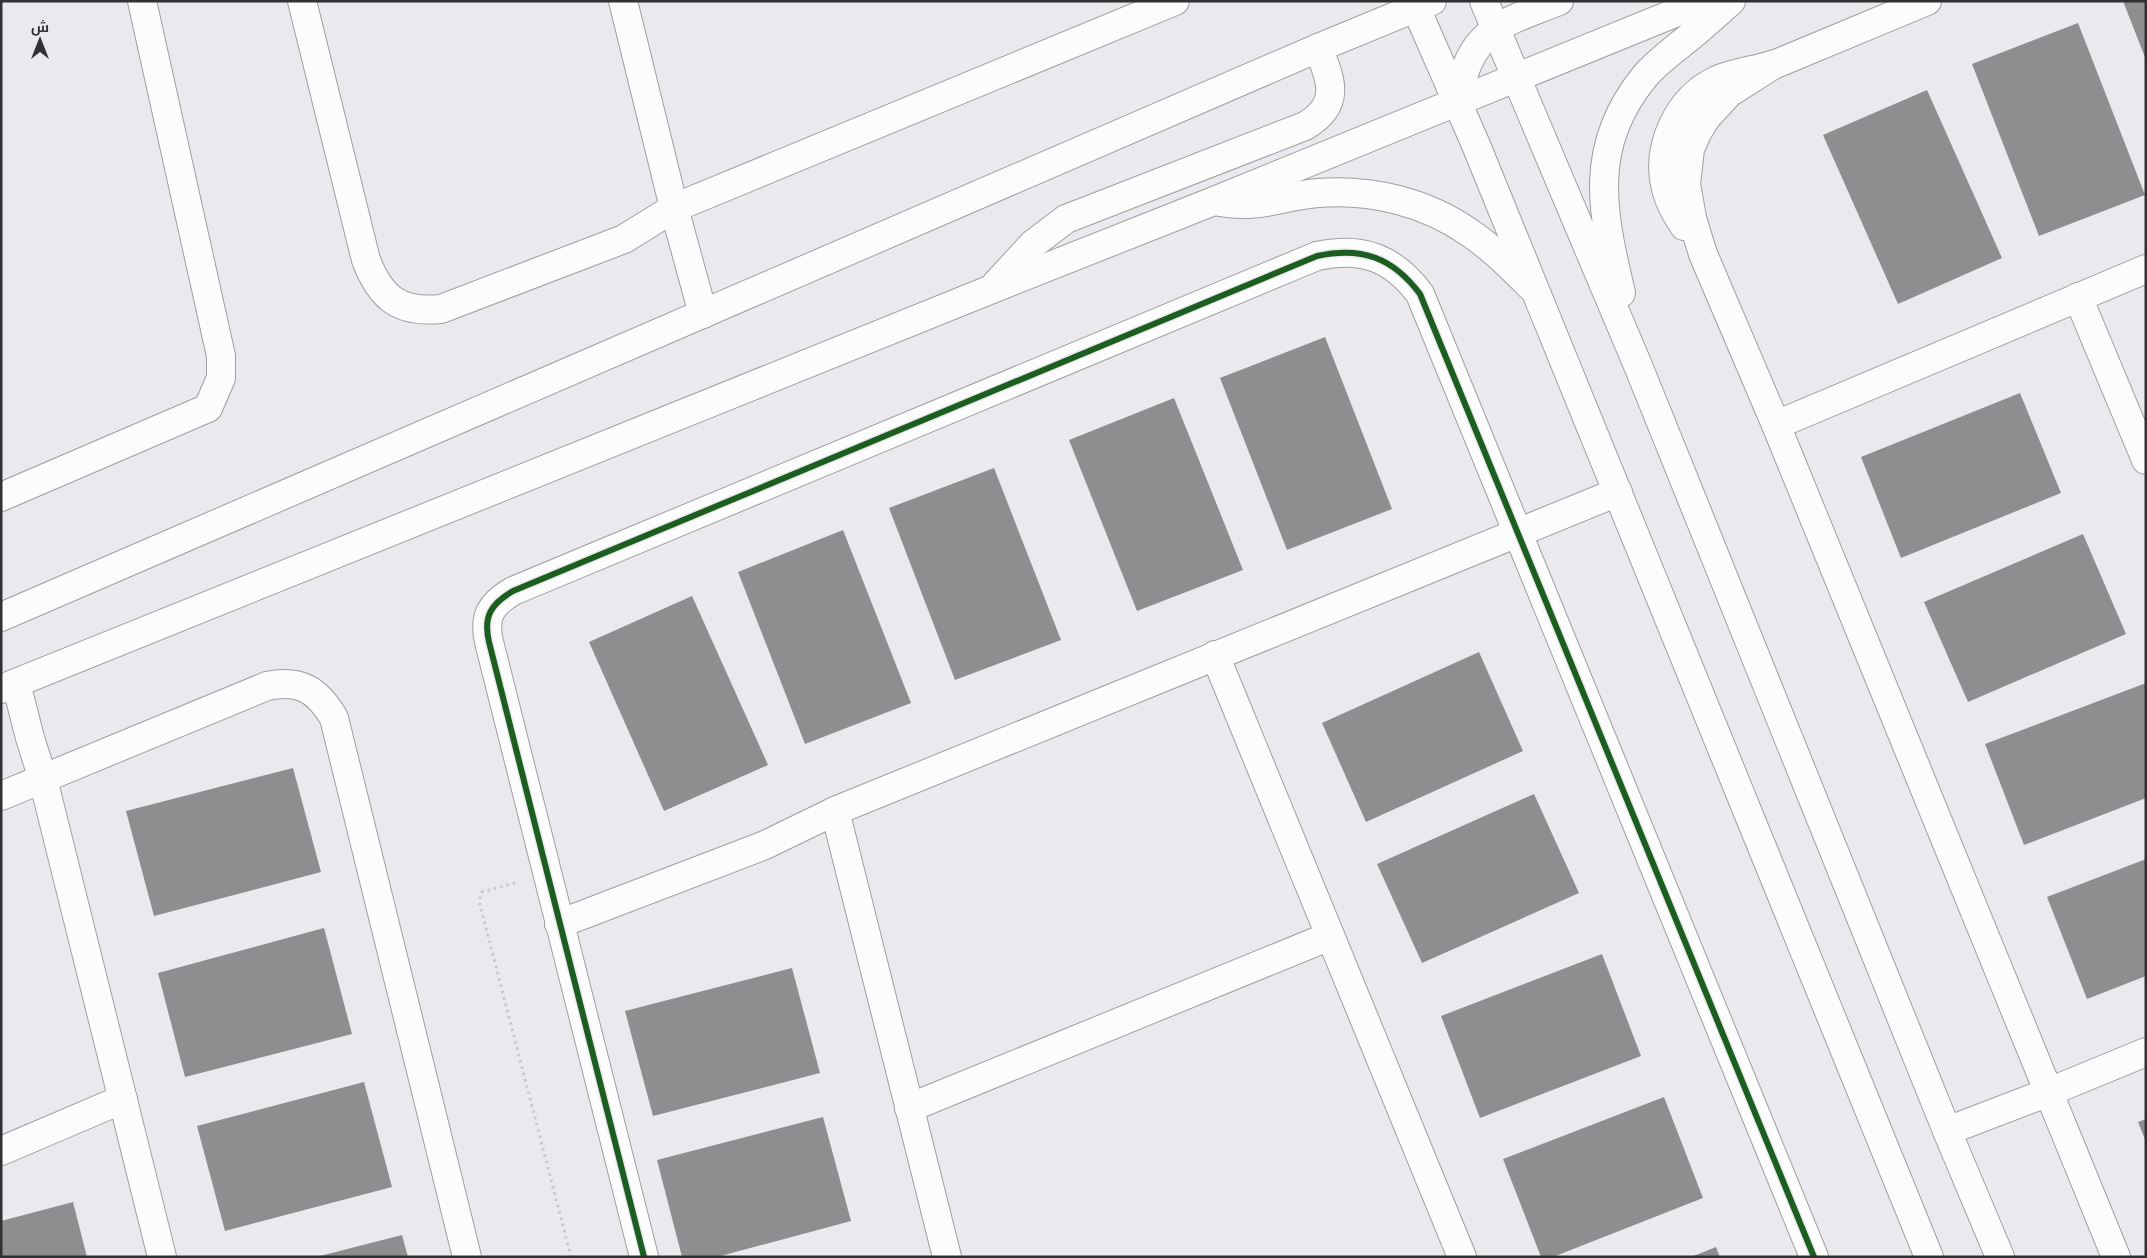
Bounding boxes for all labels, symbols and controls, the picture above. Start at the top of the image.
north arrow [15,15,65,65]
text: ش [31,19,49,36]

